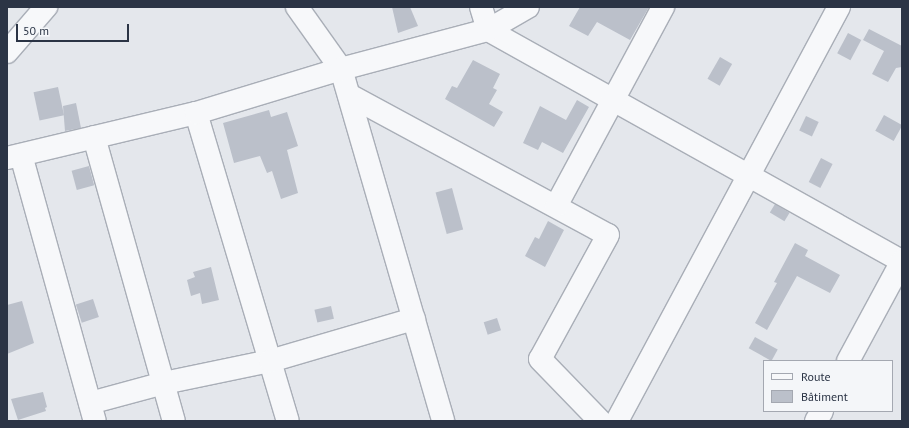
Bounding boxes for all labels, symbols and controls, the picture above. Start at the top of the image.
scale bar [18,16,131,42]
text: 50 m [23,23,49,38]
legend [763,360,893,412]
text: Route [801,369,831,384]
text: Bâtiment [801,389,848,404]

